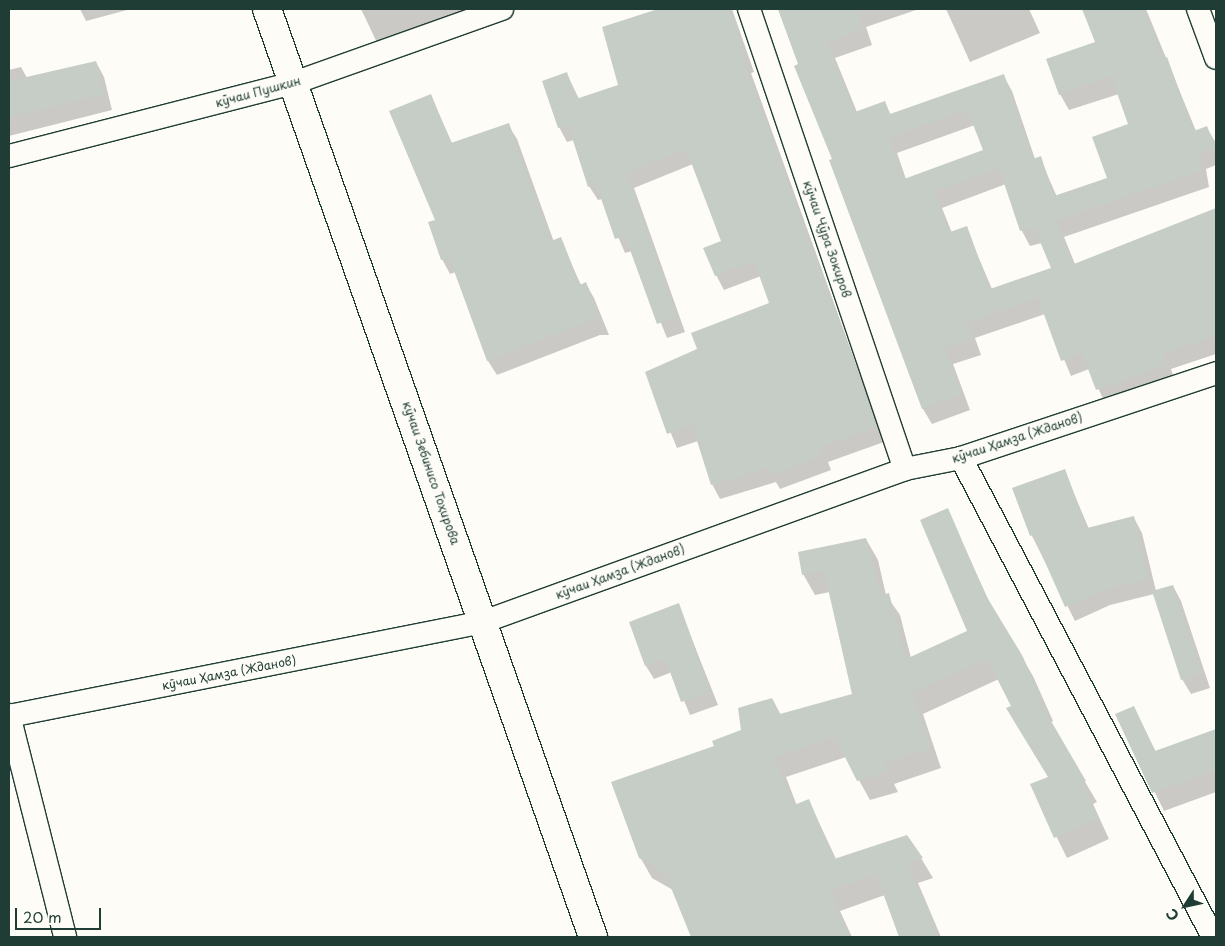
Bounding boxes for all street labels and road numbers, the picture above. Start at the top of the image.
street label: кӯчаи Пушкин [214,74,302,110]
street label: кӯчаи Ҷӯра Зокиров [800,178,854,300]
street label: кӯчаи Зебинисо Тоҳирова [399,399,463,547]
street label: кӯчаи Ҳамза (Жданов) [949,410,1085,466]
street label: кӯчаи Ҳамза (Жданов) [553,542,687,602]
street label: кӯчаи Ҳамза (Жданов) [160,653,298,693]

